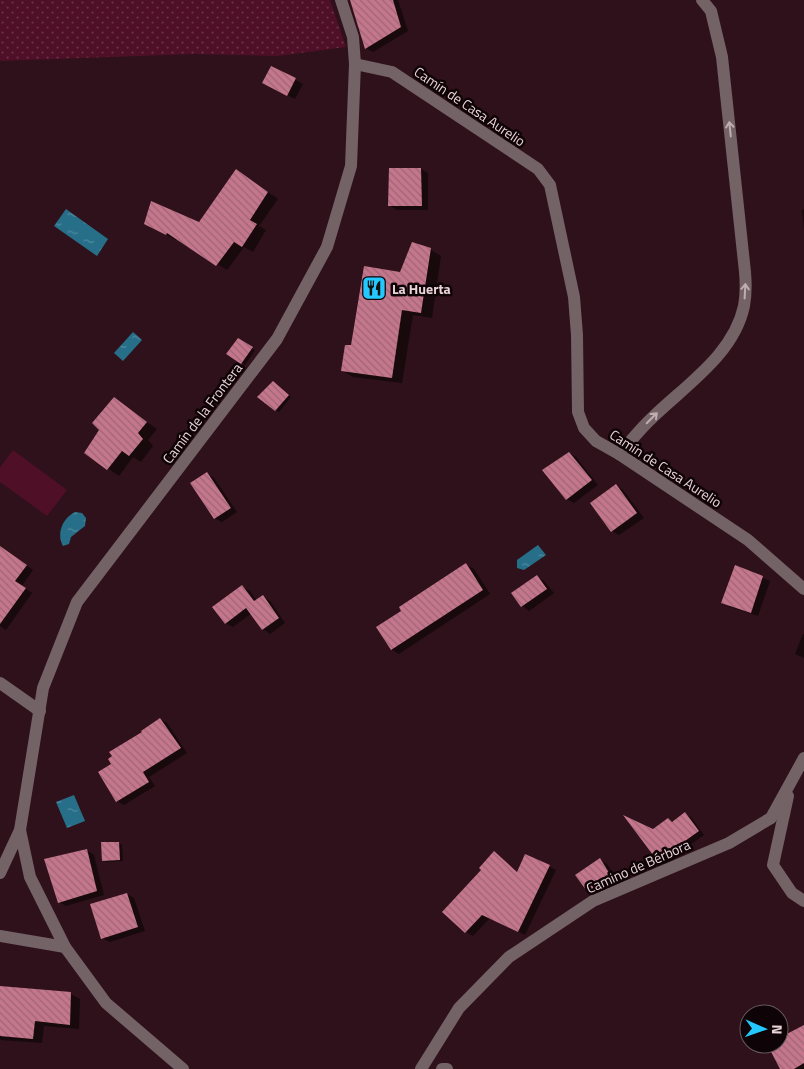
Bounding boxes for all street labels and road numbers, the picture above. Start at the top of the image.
street label: Camín de Casa Aurelio [410,61,530,151]
street label: Camín de la Frontera [157,358,247,468]
street label: Camín de Casa Aurelio [606,424,726,512]
street label: Camino de Bérbora [583,834,693,898]

